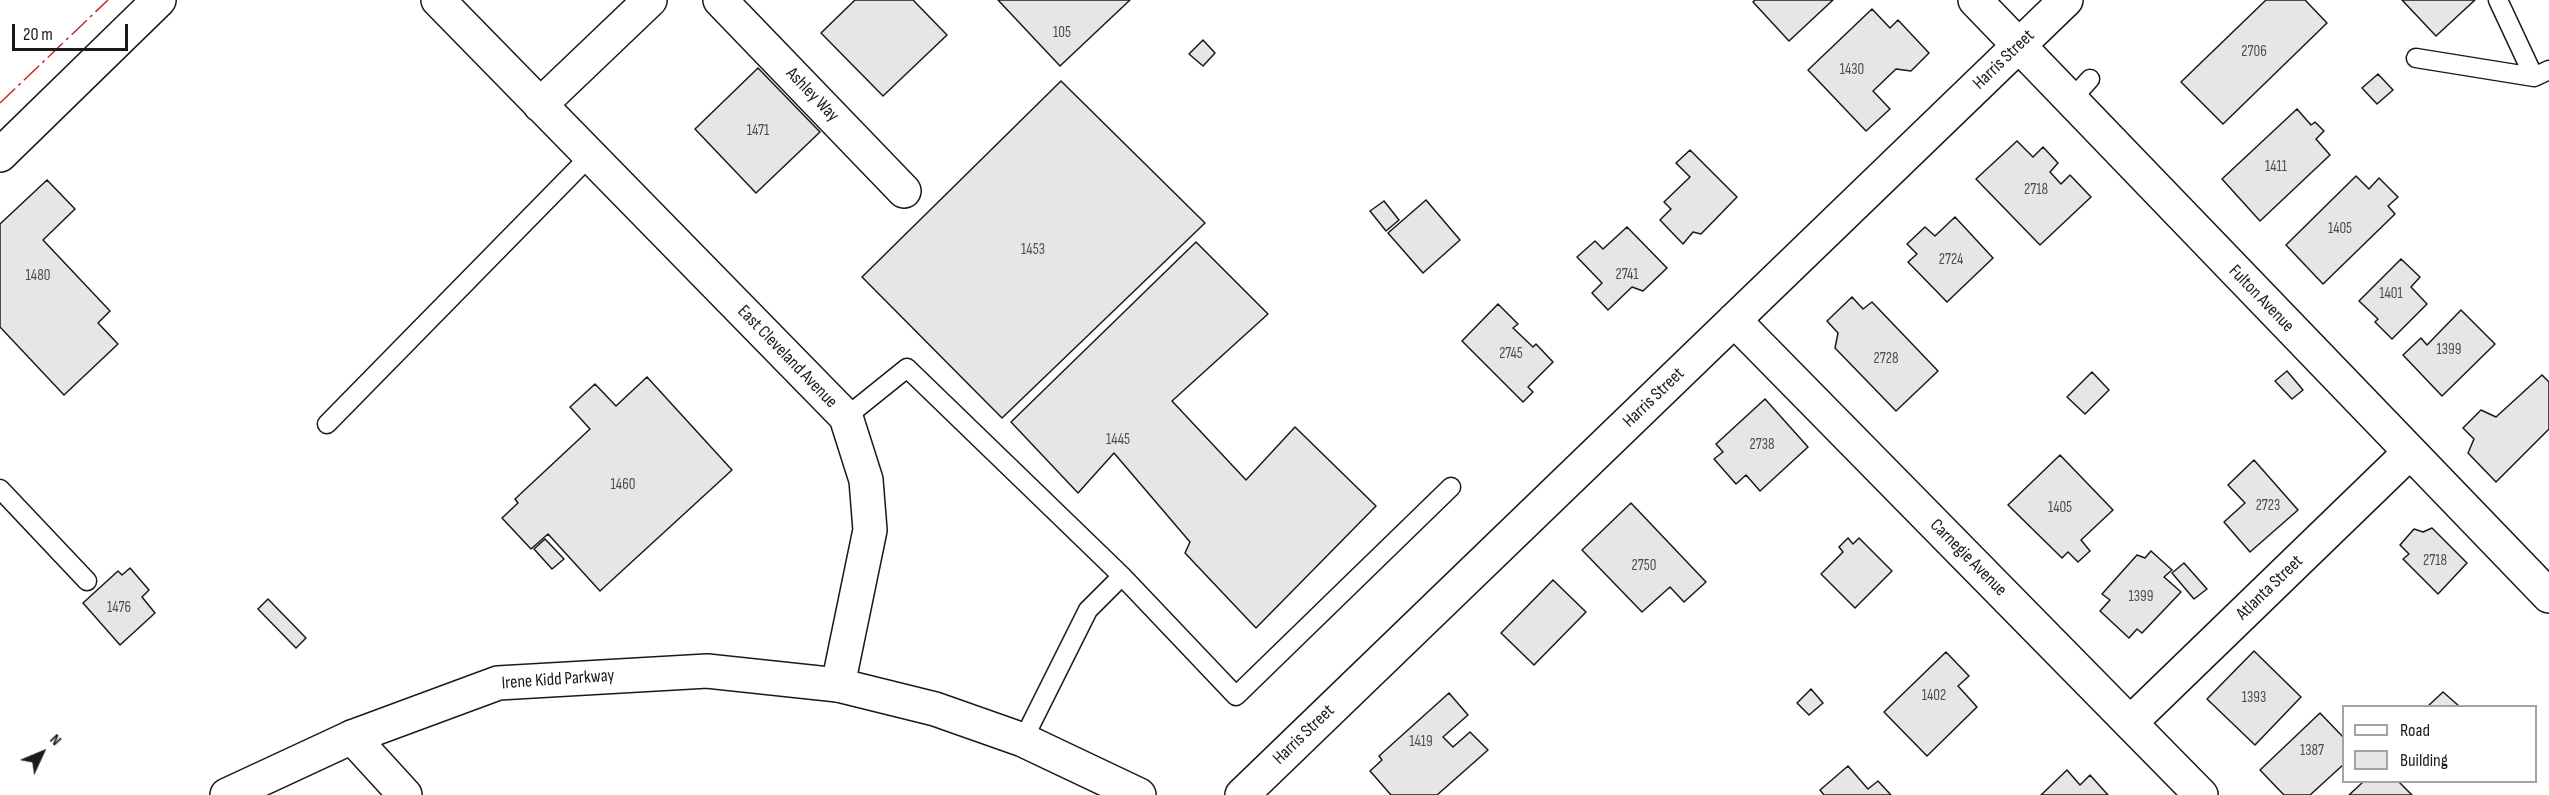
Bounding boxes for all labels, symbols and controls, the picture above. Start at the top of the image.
scale bar [15,12,130,50]
text: 20 m [23,24,53,45]
house number: 105 [1053,24,1071,42]
street label: Harris Street [1969,25,2039,95]
house number: 2706 [2241,43,2267,61]
house number: 1430 [1840,61,1864,79]
street label: Ashley Way [781,63,843,127]
house number: 1471 [747,122,769,140]
house number: 1411 [2265,158,2287,176]
house number: 2718 [2024,181,2048,199]
house number: 1405 [2328,220,2352,238]
house number: 1453 [1021,241,1045,259]
house number: 2724 [1939,251,1963,269]
street label: Fulton Avenue [2224,261,2298,337]
house number: 2741 [1616,266,1638,284]
house number: 1480 [26,267,50,285]
house number: 1401 [2379,285,2403,303]
street label: East Cleveland Avenue [733,301,841,413]
house number: 1399 [2437,341,2461,359]
house number: 2745 [1499,345,1523,363]
house number: 2728 [1874,350,1898,368]
street label: Harris Street [1619,363,1689,433]
house number: 1445 [1106,431,1130,449]
house number: 2738 [1749,436,1775,454]
house number: 1460 [611,476,635,494]
house number: 2723 [2256,497,2280,515]
house number: 1405 [2048,499,2072,517]
street label: Carnegie Avenue [1925,515,2011,601]
street label: Atlanta Street [2232,551,2308,625]
house number: 2718 [2423,552,2447,570]
house number: 2750 [1632,557,1656,575]
house number: 1399 [2129,588,2153,606]
house number: 1476 [107,599,131,617]
street label: Irene Kidd Parkway [501,665,615,695]
house number: 1402 [1922,687,1946,705]
house number: 1393 [2242,689,2266,707]
street label: Harris Street [1269,700,1339,770]
legend [2342,705,2537,783]
text: Road [2400,720,2430,741]
north arrow [12,723,72,783]
text: N [46,730,65,750]
house number: 1419 [1409,733,1433,751]
house number: 1387 [2300,742,2324,760]
text: Building [2400,750,2448,771]

